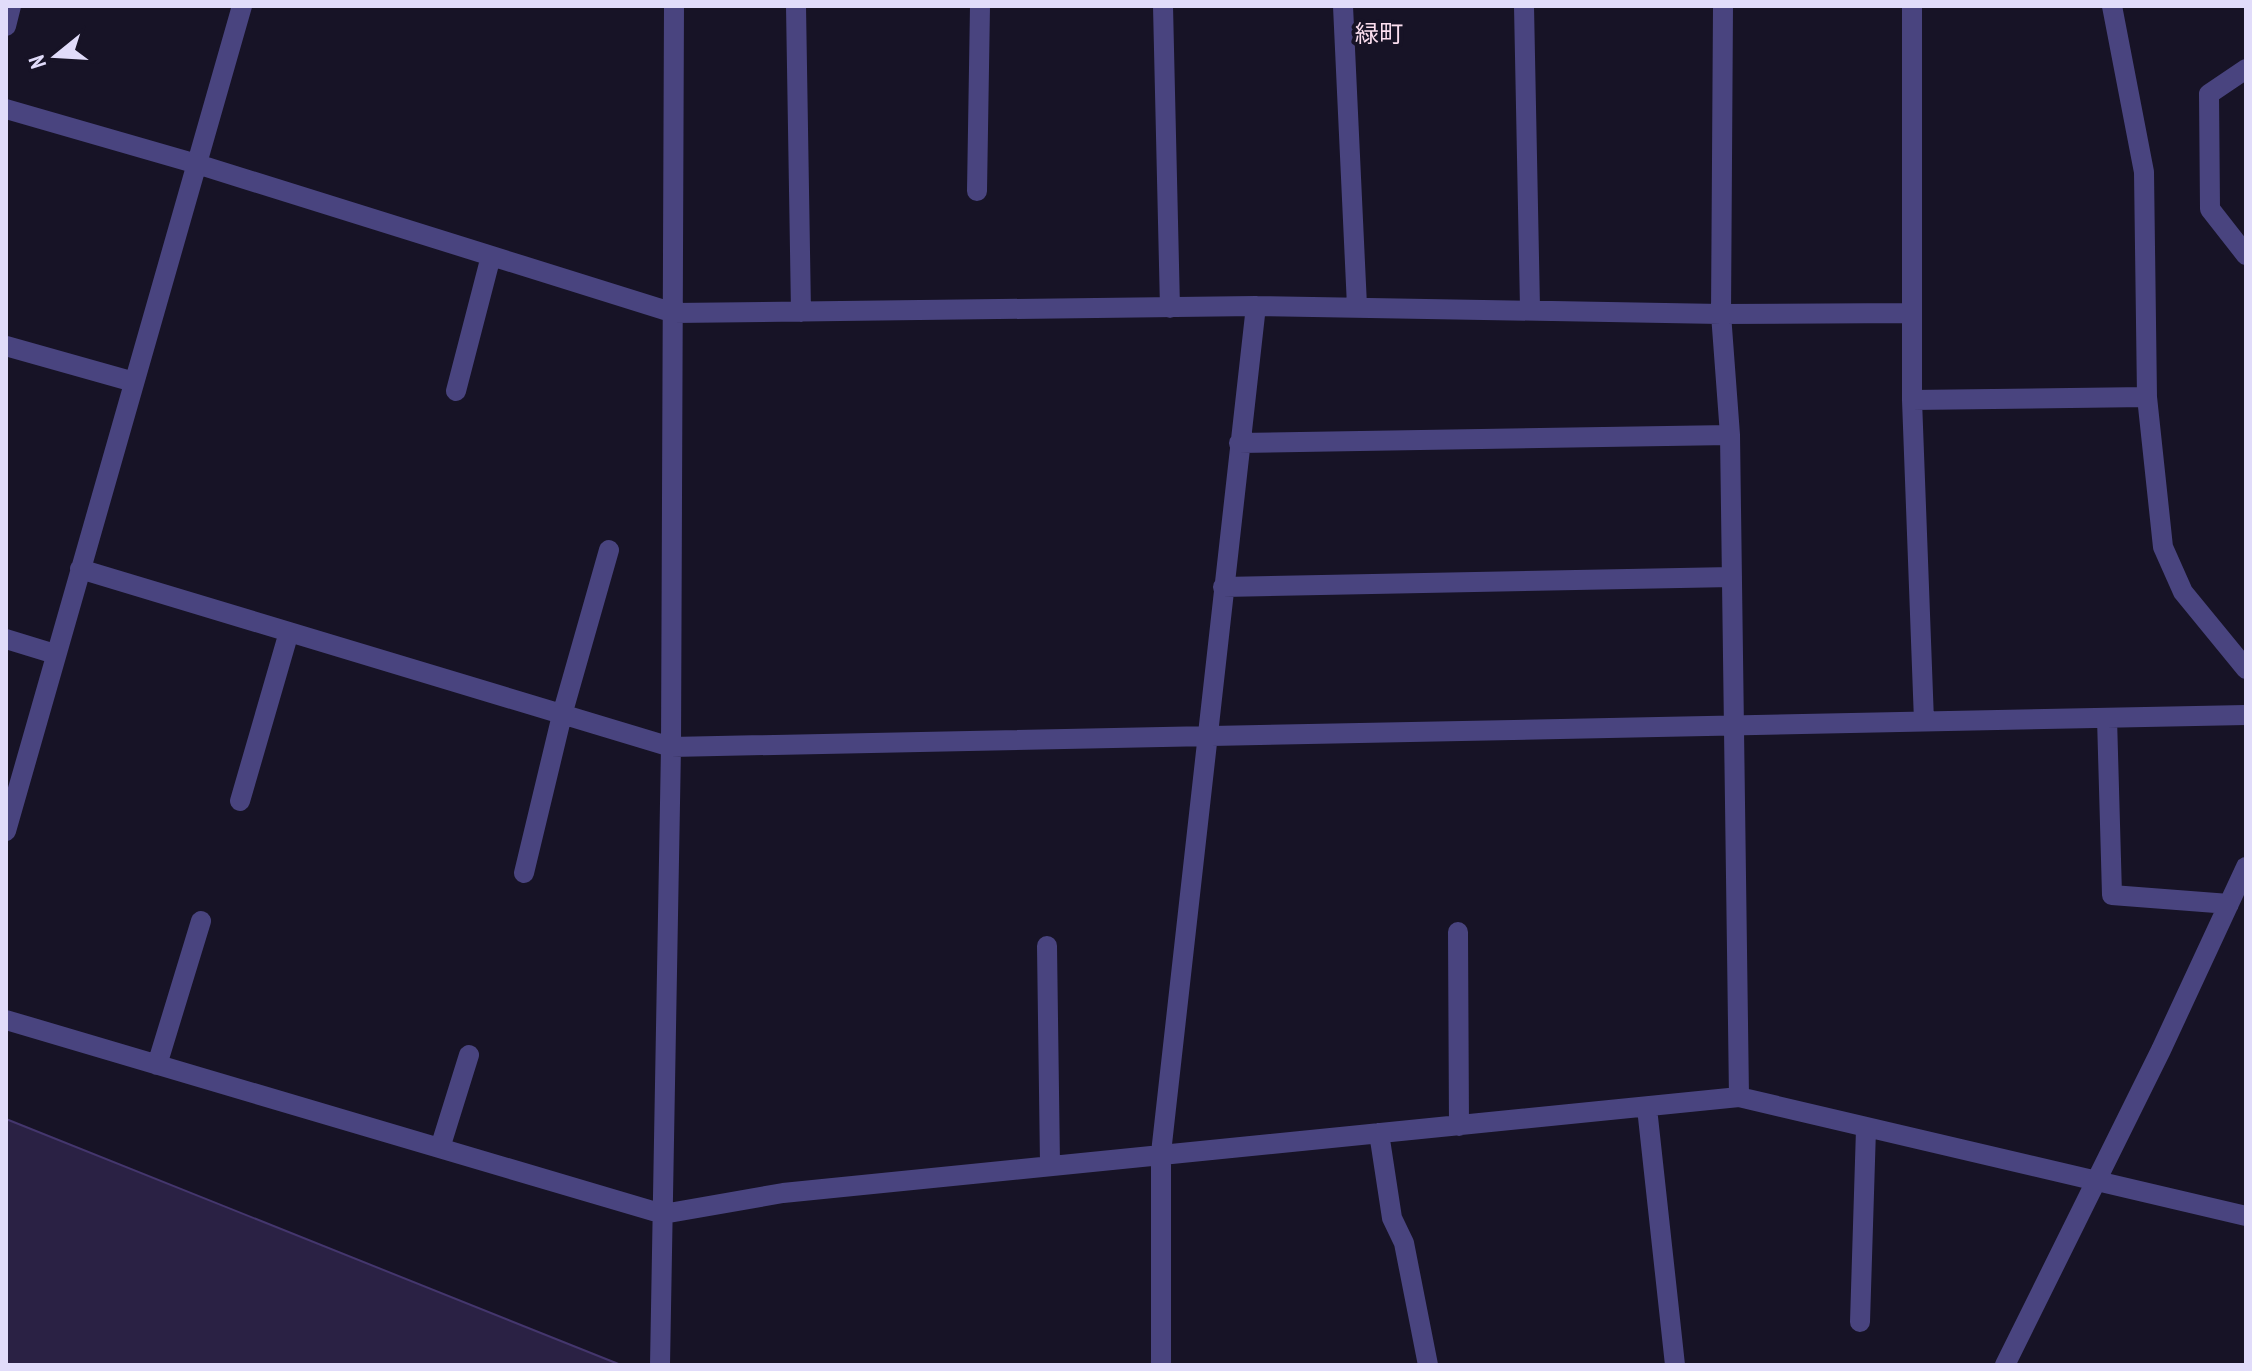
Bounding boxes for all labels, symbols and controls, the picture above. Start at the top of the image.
north arrow [16,16,96,96]
district label: 緑町 [1355,18,1403,49]
text: N [22,52,52,72]

